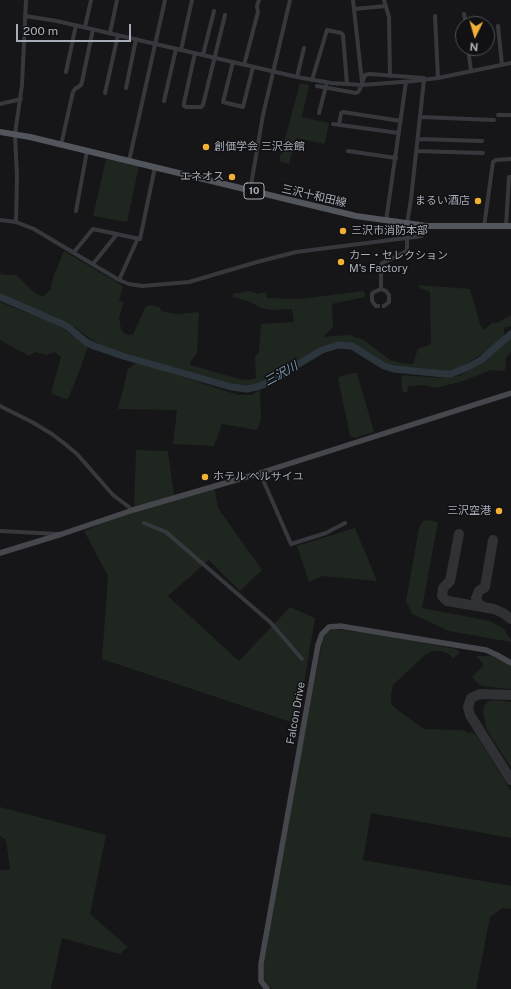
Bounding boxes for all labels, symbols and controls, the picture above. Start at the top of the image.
scale bar [18,16,133,42]
north arrow [455,16,495,56]
text: 200 m [23,24,58,38]
text: N [469,41,479,53]
place label: 創価学会 三沢会館 [214,140,305,154]
marker: 創価学会 三沢会館 [201,142,211,152]
place label: エネオス [180,170,224,184]
marker: エネオス [227,172,237,182]
street label: 三沢十和田線 [280,182,348,210]
road number: 10 [244,183,264,199]
place label: まるい酒店 [415,194,470,208]
marker: まるい酒店 [473,196,483,206]
place label: 三沢市消防本部 [351,224,428,238]
marker: 三沢市消防本部 [338,226,348,236]
place label: カー・セレクション M's Factory [349,249,448,275]
marker: カー・セレクション M's Factory [336,257,346,267]
water label: 三沢川 [262,359,300,389]
place label: ホテル ベルサイユ [213,470,304,484]
marker: ホテル ベルサイユ [200,472,210,482]
place label: 三沢空港 [447,504,491,518]
marker: 三沢空港 [494,506,504,516]
street label: Falcon Drive [284,681,308,745]

